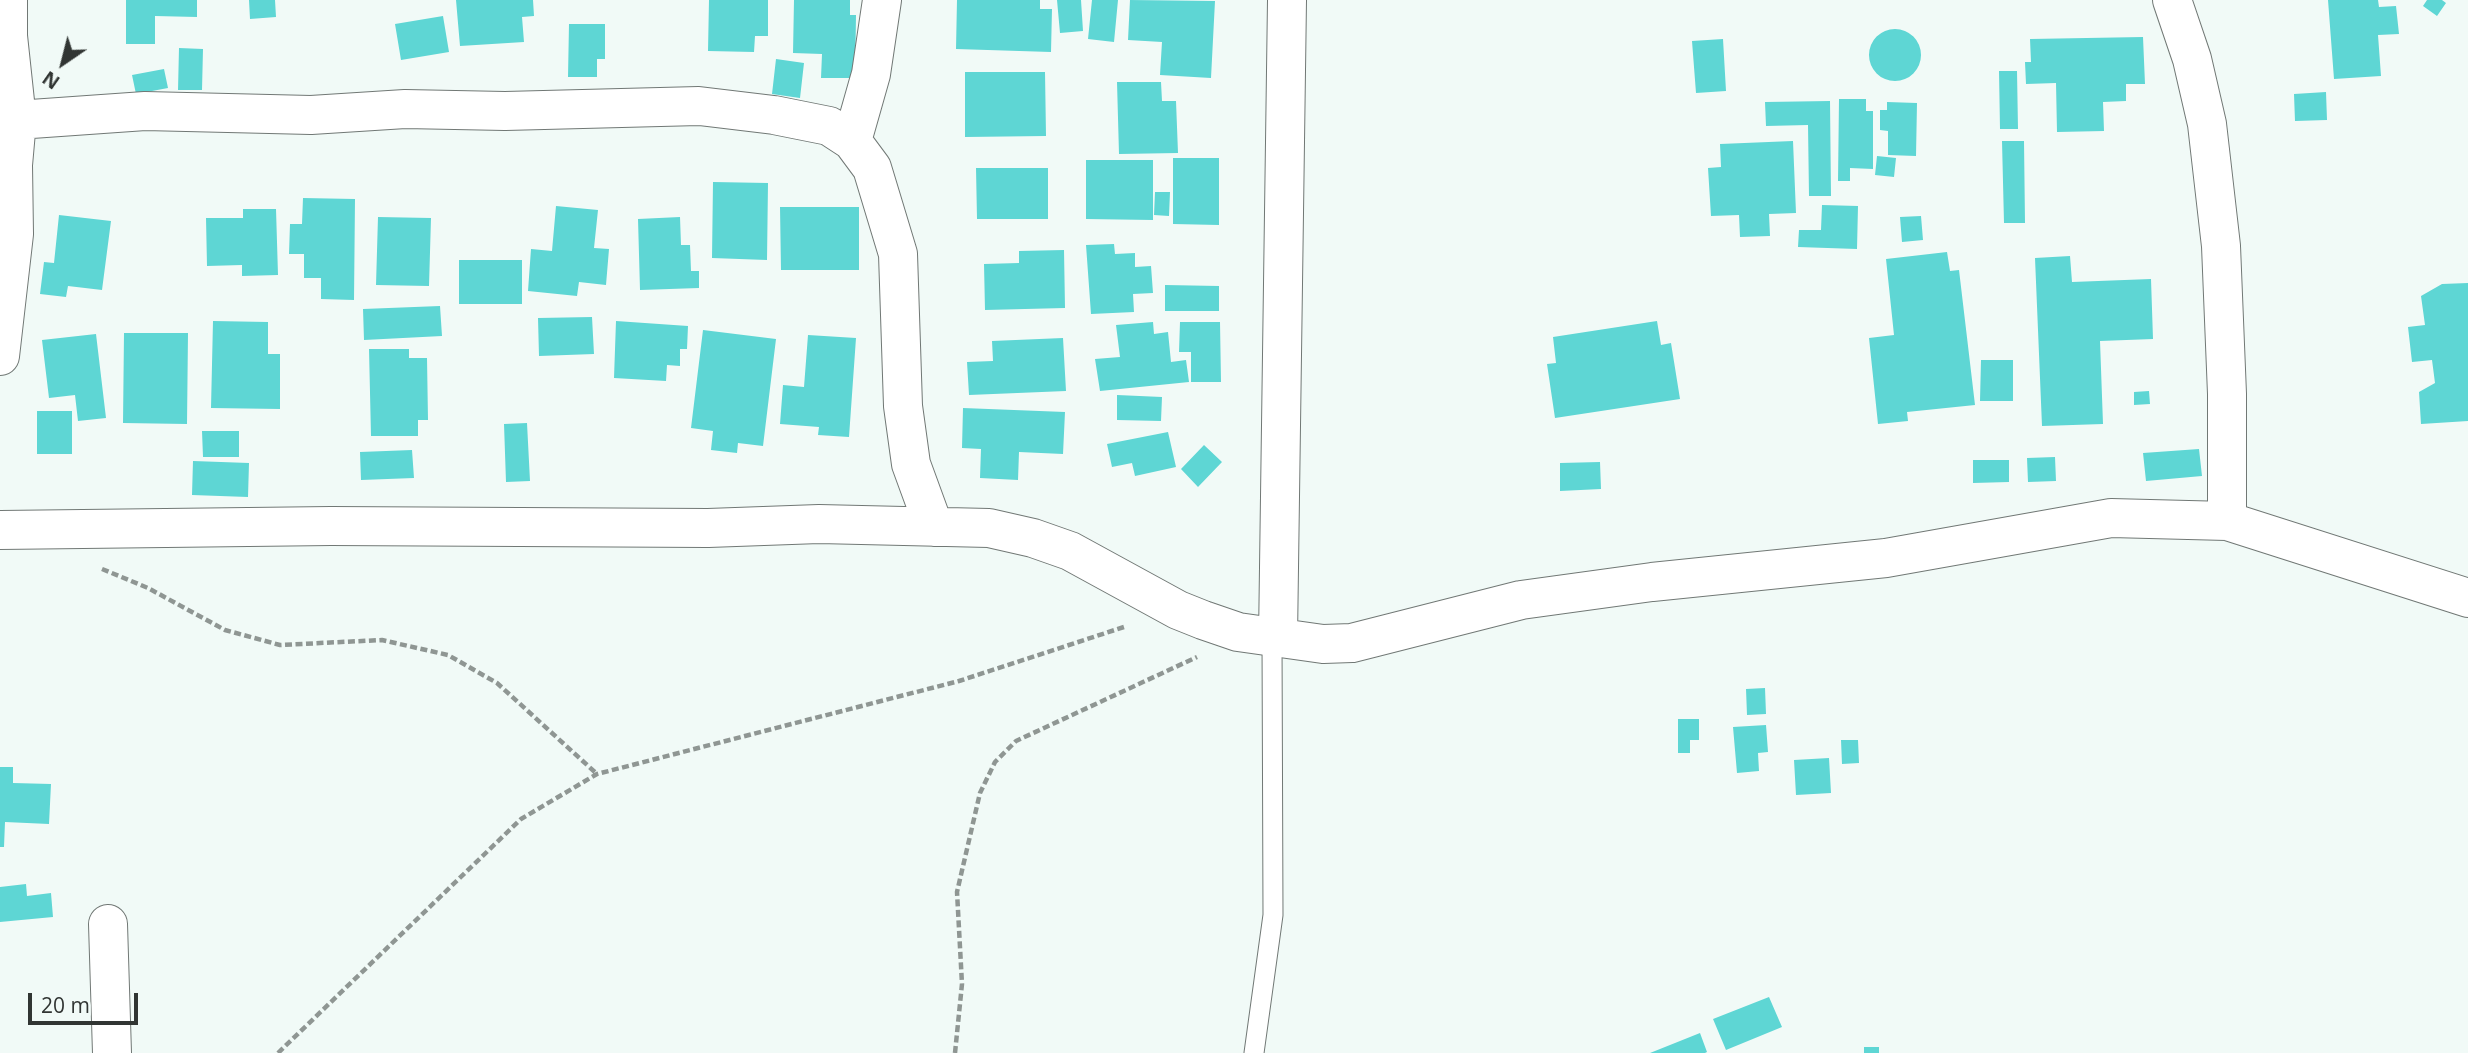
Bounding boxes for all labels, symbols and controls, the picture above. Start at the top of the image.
north arrow [28,28,98,98]
text: N [37,65,65,95]
scale bar [32,979,142,1023]
text: 20 m [41,991,90,1019]

